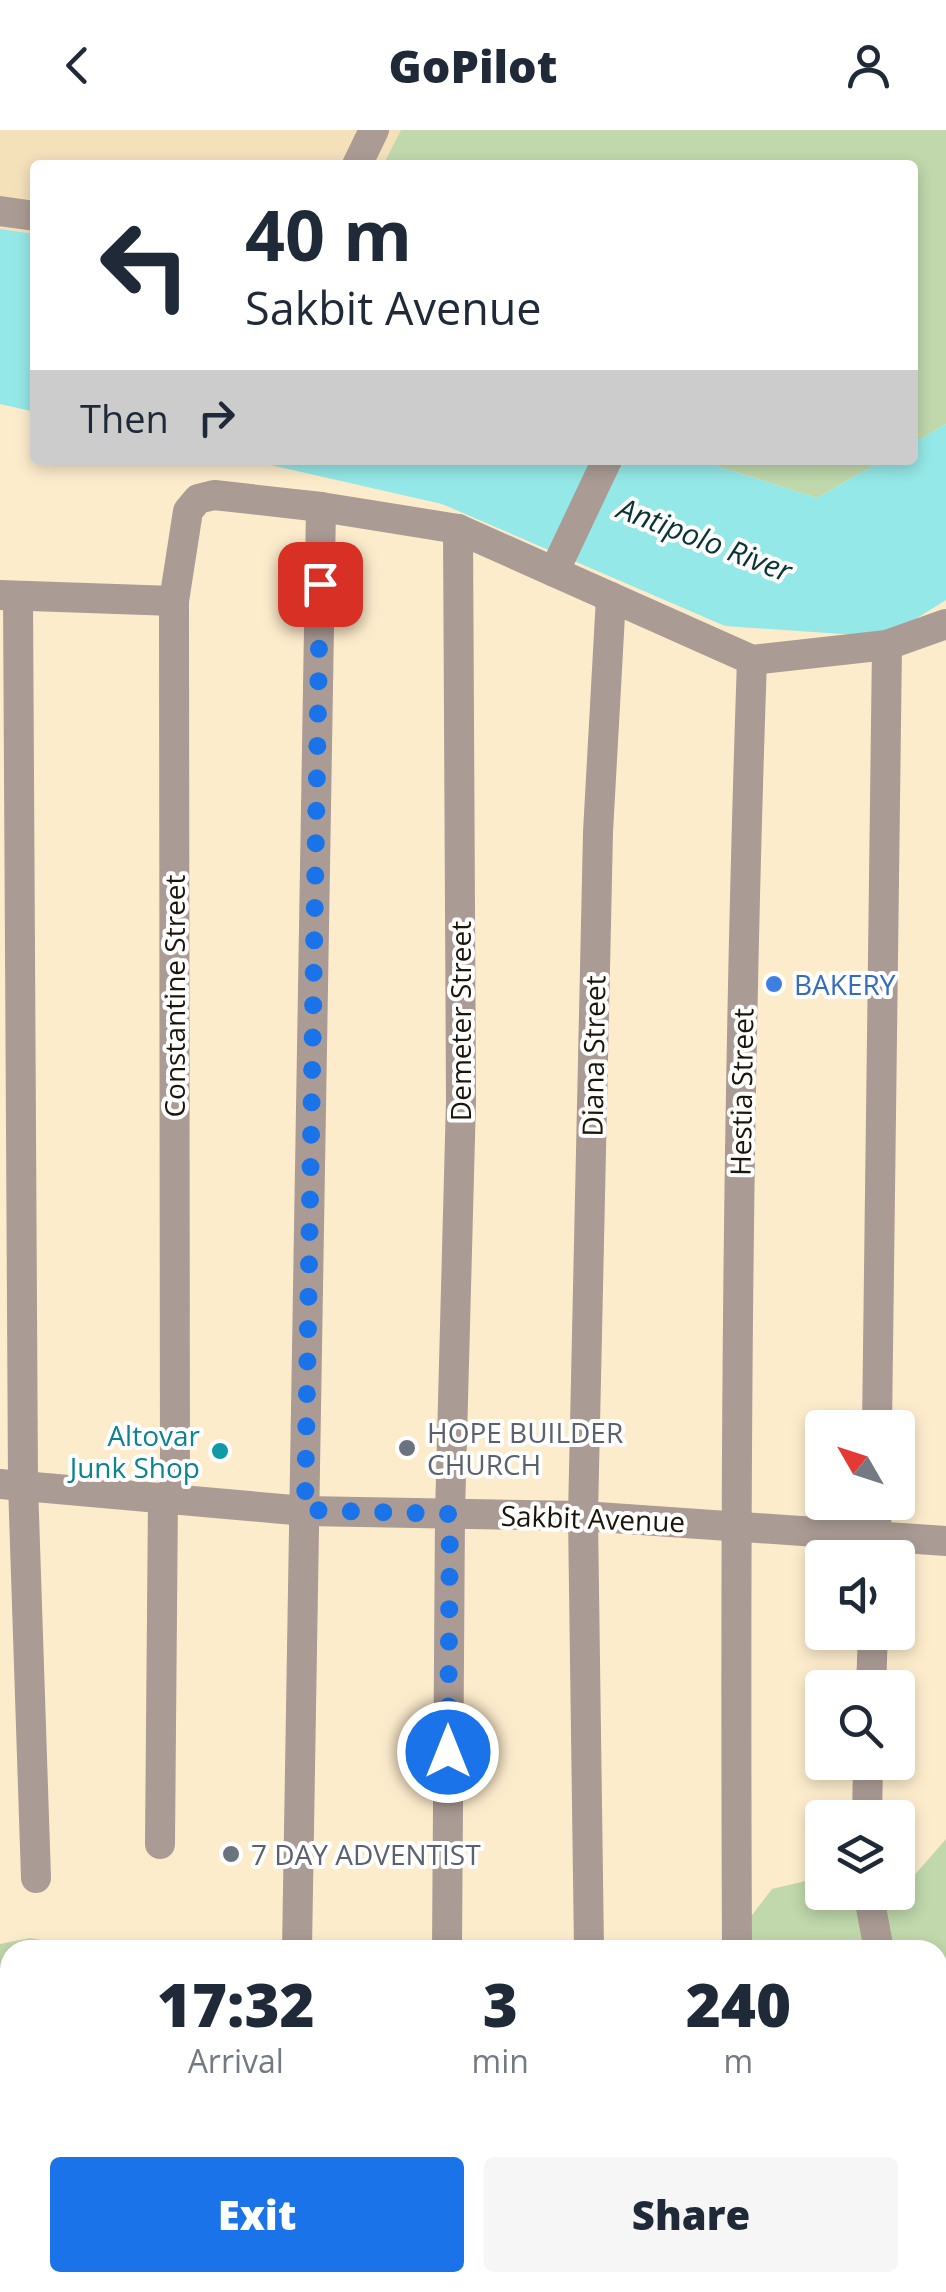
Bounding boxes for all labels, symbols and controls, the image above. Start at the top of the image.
text: GoPilot [389,35,557,96]
icon: back [50,38,105,93]
icon: person [841,38,896,93]
text: 40 m [245,186,412,282]
icon: left [80,200,210,330]
text: Sakbit Avenue [245,277,542,338]
icon: right [189,390,244,445]
text: Then [80,392,169,444]
water label: Antipolo River [610,486,799,591]
pin [278,542,363,627]
icon: arrive [293,557,348,612]
street label: Constantine Street [155,874,193,1118]
street label: Demeter Street [441,921,479,1121]
place label: BAKERY [794,965,896,1003]
marker: BAKERY [763,973,785,995]
street label: Diana Street [573,975,613,1137]
street label: Hestia Street [721,1008,761,1176]
north arrow [805,1410,915,1520]
map controls [805,1410,915,1910]
place label: HOPE BUILDER CHURCH [427,1413,623,1483]
place label: Altovar Junk Shop [67,1416,201,1486]
marker: HOPE BUILDER CHURCH [396,1437,418,1459]
marker: Altovar Junk Shop [209,1440,231,1462]
street label: Sakbit Avenue [500,1496,686,1540]
button: sound [805,1540,915,1650]
button: search [805,1670,915,1780]
position arrow [396,1700,500,1804]
button: layers [805,1800,915,1910]
place label: 7 DAY ADVENTIST [251,1835,481,1873]
marker: 7 DAY ADVENTIST [220,1843,242,1865]
text: 17:32 [157,1963,315,2045]
text: 3 [483,1963,518,2045]
text: 240 [686,1963,791,2045]
text: Arrival [188,2039,284,2082]
text: min [472,2039,529,2082]
text: m [724,2039,753,2082]
button: Exit [50,2157,464,2272]
button: Share [484,2157,898,2272]

